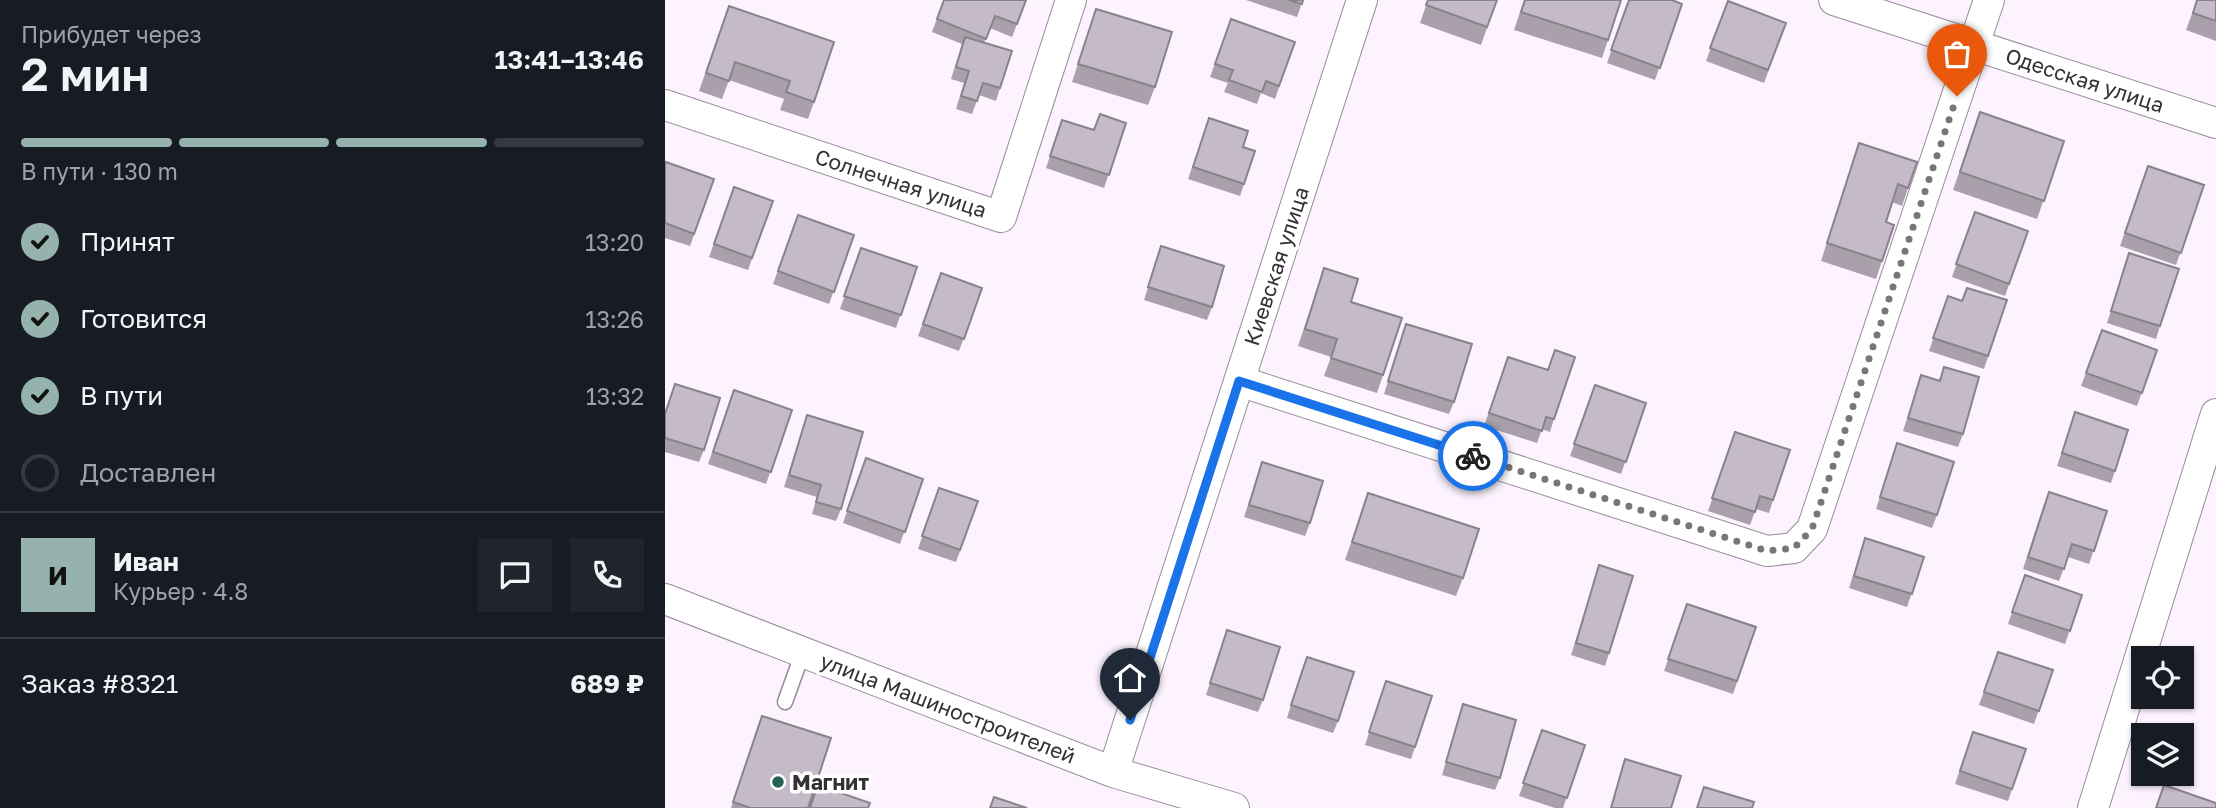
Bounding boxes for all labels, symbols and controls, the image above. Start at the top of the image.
text: Прибудет через [21,20,202,48]
pin [1927,24,1987,96]
icon: bag [1938,35,1976,73]
street label: Одесская улица [2002,42,2168,118]
text: 13:41–13:46 [494,44,644,75]
text: 2 мин [21,46,149,101]
street label: Солнечная улица [812,143,990,223]
text: В пути · 130 m [21,157,178,185]
street label: Киевская улица [1238,183,1314,349]
icon: check [21,223,59,261]
text: Принят [80,226,175,257]
text: 13:20 [585,228,644,256]
icon: check [21,300,59,338]
text: Готовится [80,303,207,334]
text: 13:26 [585,305,644,333]
icon: check [21,377,59,415]
text: В пути [80,380,163,411]
text: 13:32 [586,382,644,410]
courier [1438,421,1508,491]
icon: bike [1454,437,1492,475]
text: Доставлен [80,457,216,488]
button: chat [478,538,552,612]
button: phone [570,538,644,612]
text: Иван [113,546,179,577]
text: И [48,560,68,591]
text: Курьер · 4.8 [113,577,248,605]
map controls [2131,646,2194,786]
button: locate [2131,646,2194,709]
street label: улица Машиностроителей [817,647,1079,769]
pin [1100,648,1160,720]
icon: home [1111,659,1149,697]
text: Заказ #8321 [21,668,178,699]
text: 689 ₽ [570,668,644,699]
button: layers [2131,723,2194,786]
place label: Магнит [792,769,869,795]
marker: Магнит [770,774,786,790]

